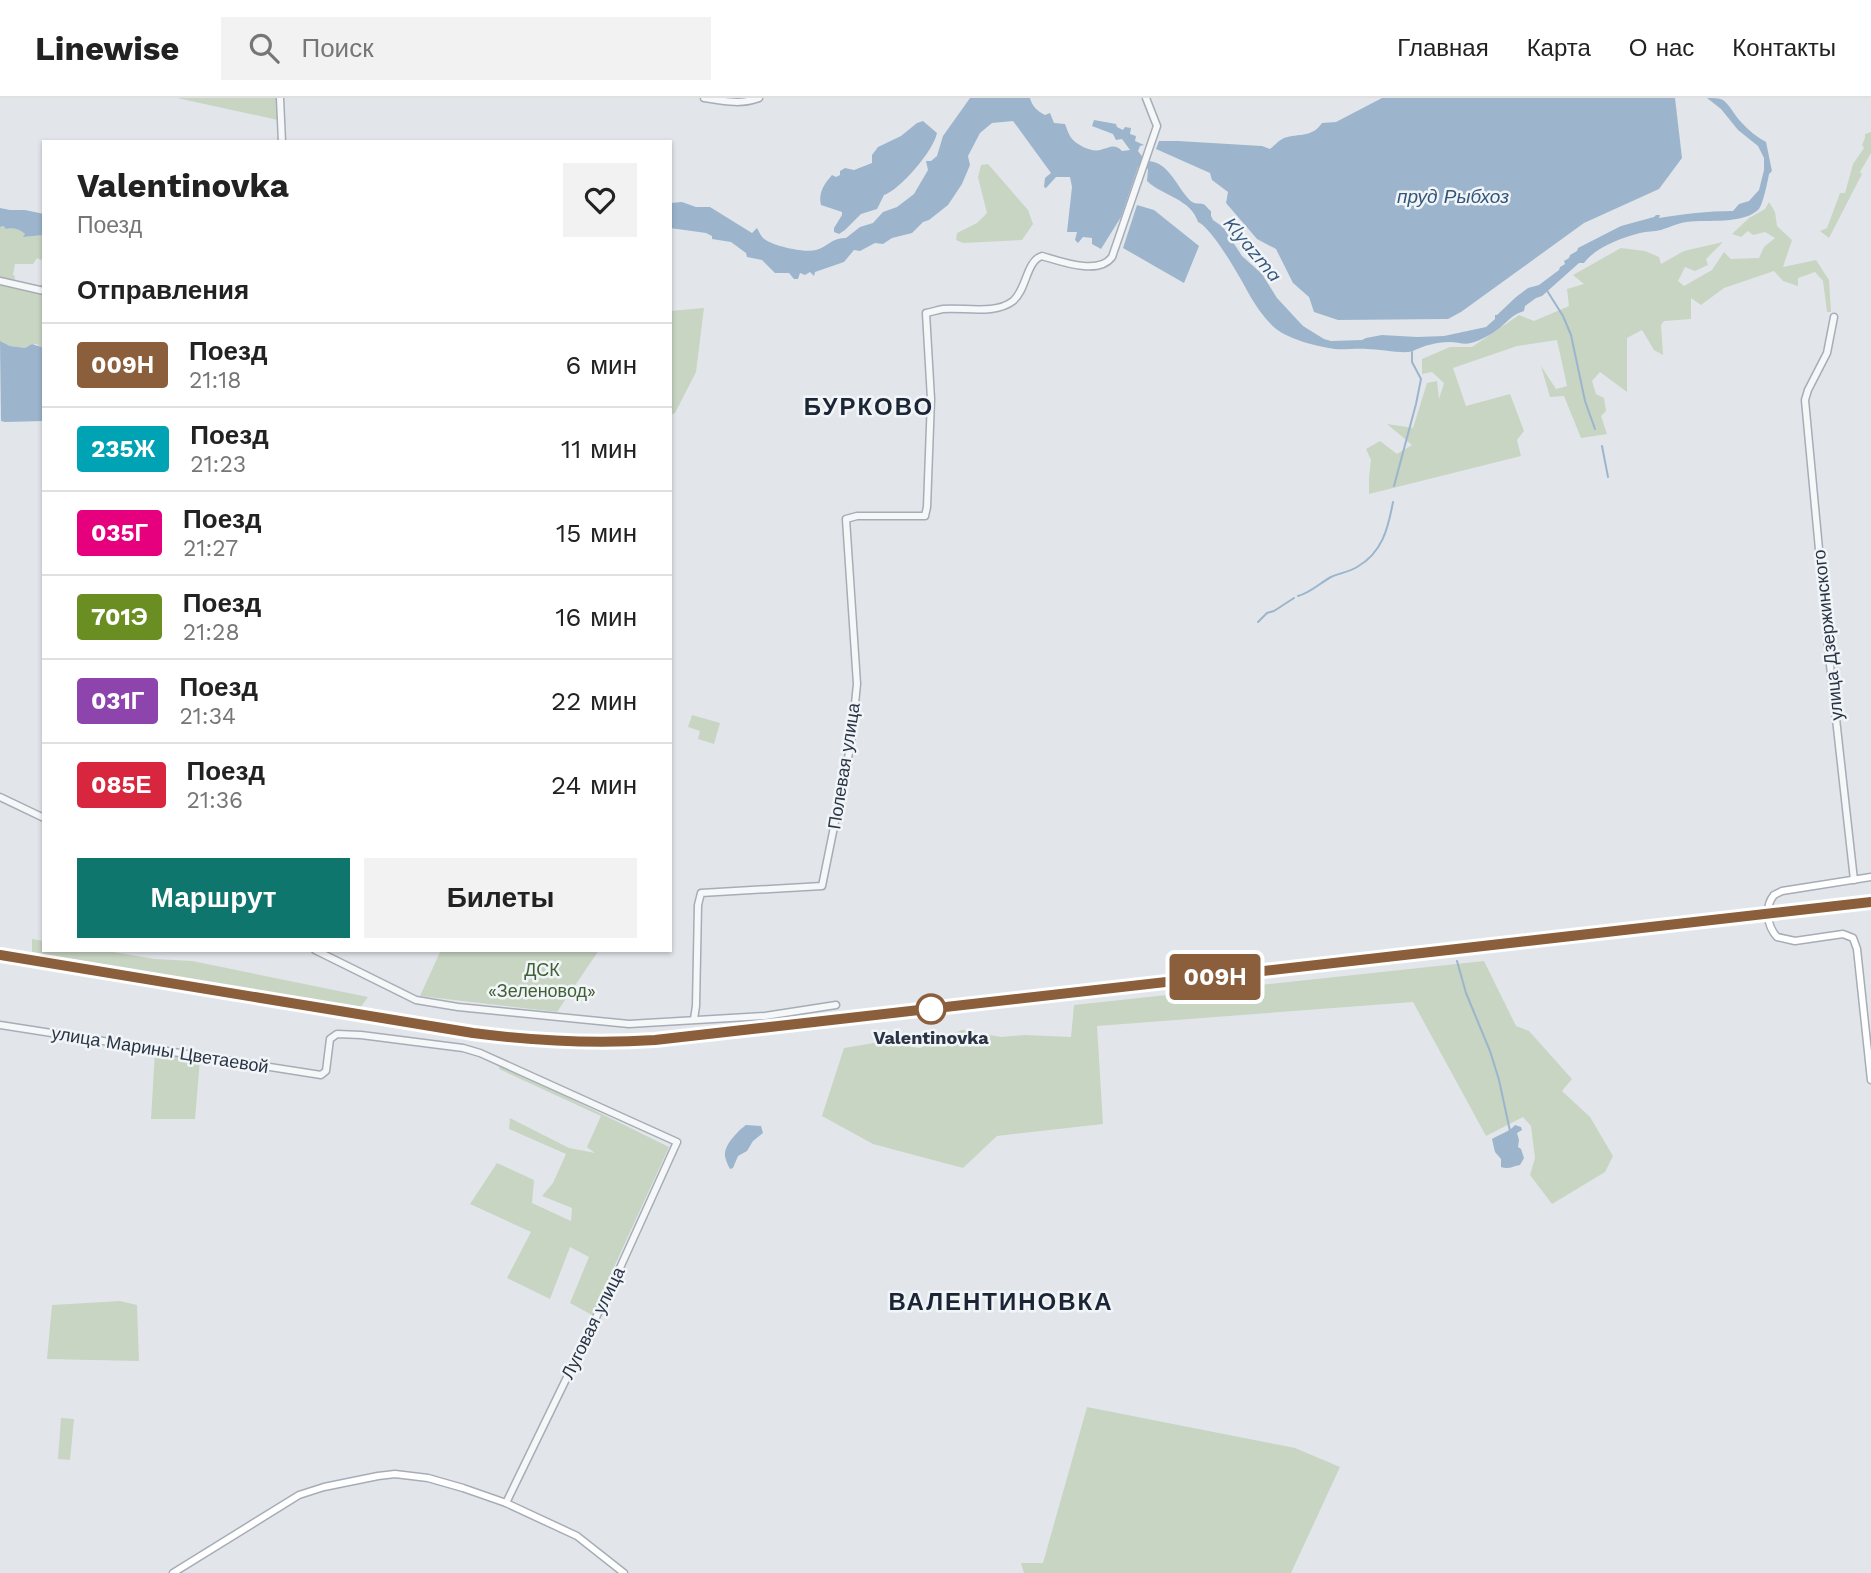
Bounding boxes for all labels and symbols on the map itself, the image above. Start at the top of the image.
water label: пруд Рыбхоз [1397,185,1509,208]
water label: Klyazma [1219,212,1287,287]
district label: БУРКОВО [804,393,934,421]
street label: улица Дзержинского [1808,549,1847,722]
street label: Полевая улица [823,700,864,831]
line badge: 009Н [1166,954,1264,1000]
park label: ДСК «Зеленовод» [488,959,596,1001]
marker: Valentinovka [916,994,946,1024]
street label: улица Марины Цветаевой [50,1022,270,1077]
place label: Valentinovka [873,1027,989,1048]
street label: Луговая улица [556,1262,629,1382]
district label: ВАЛЕНТИНОВКА [888,1288,1114,1316]

